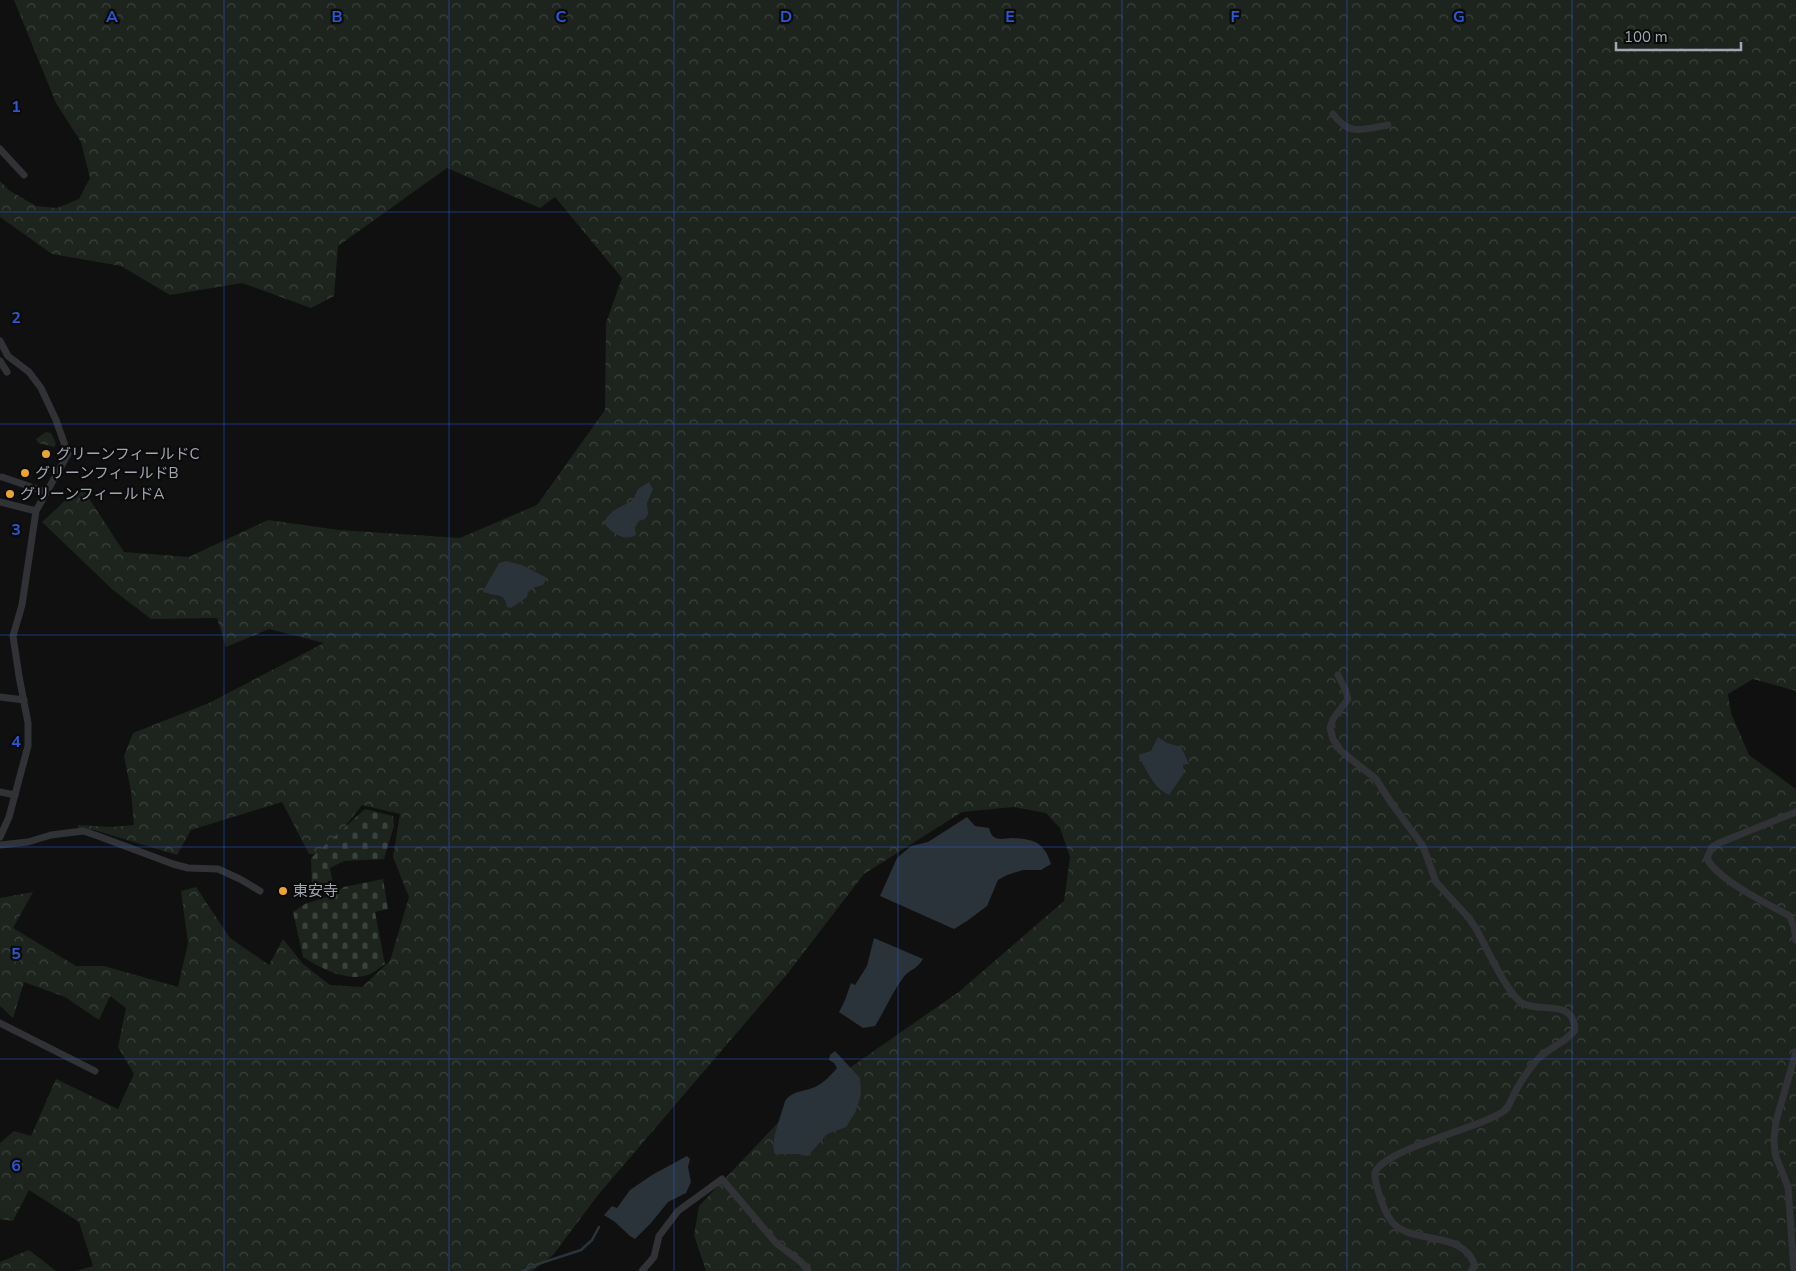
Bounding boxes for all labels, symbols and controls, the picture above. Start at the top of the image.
text: A [106,6,118,28]
text: B [331,6,343,28]
text: C [556,6,567,28]
text: D [780,6,792,28]
text: E [1005,6,1015,28]
text: F [1231,6,1240,28]
text: G [1453,6,1465,28]
scale bar [1616,20,1741,52]
text: 100 m [1624,27,1668,47]
text: 1 [11,96,21,118]
text: 2 [11,307,21,329]
place label: グリーンフィールドC [56,444,200,464]
marker: グリーンフィールドC [40,448,52,460]
place label: グリーンフィールドB [35,463,179,483]
marker: グリーンフィールドB [19,467,31,479]
place label: グリーンフィールドA [20,484,165,504]
marker: グリーンフィールドA [4,488,16,500]
text: 3 [11,519,21,541]
text: 4 [11,731,21,753]
place label: 東安寺 [293,881,338,901]
marker: 東安寺 [277,885,289,897]
text: 5 [11,943,21,965]
text: 6 [11,1155,21,1177]

